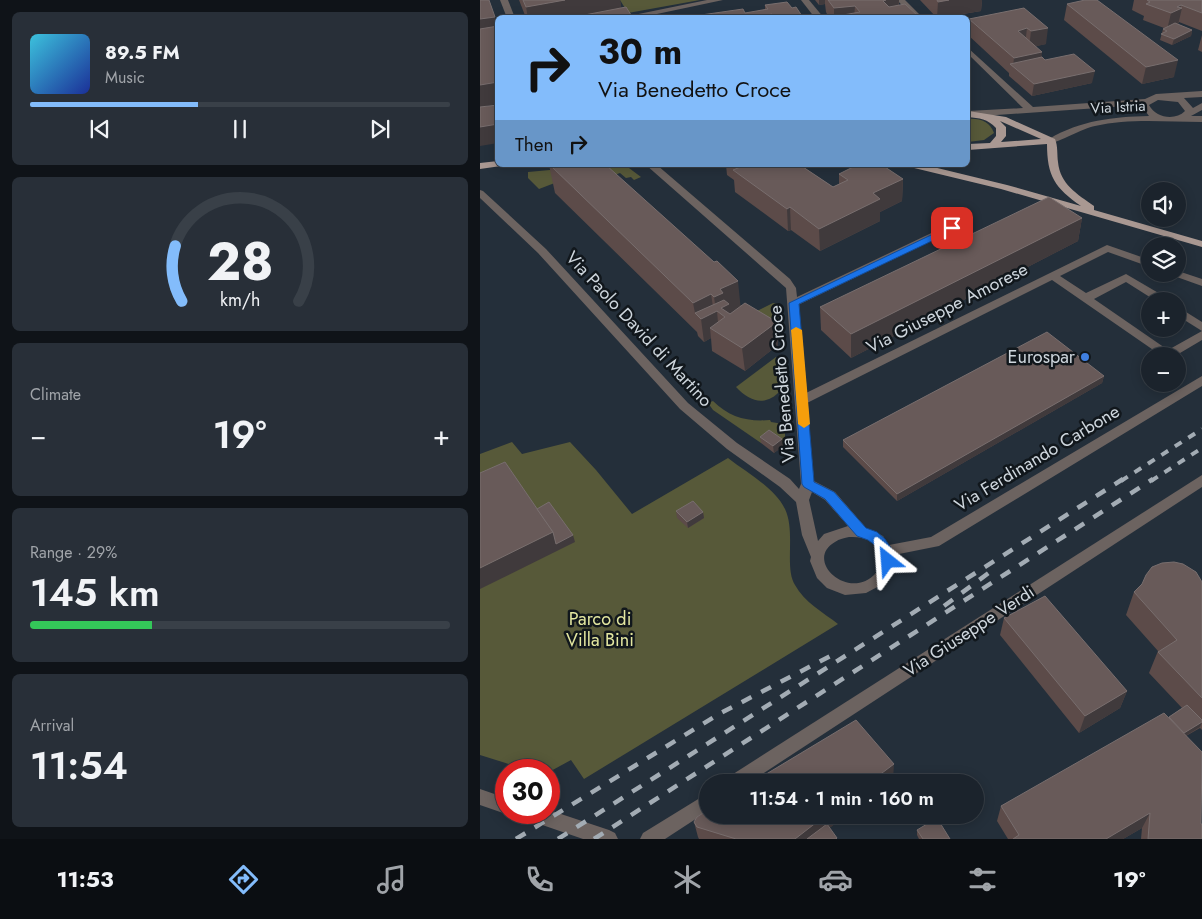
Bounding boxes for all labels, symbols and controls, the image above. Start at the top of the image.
text: 30 m [598,27,682,77]
icon: right [515,35,580,100]
text: 89.5 FM [105,39,180,66]
text: Music [105,66,145,89]
text: Via Benedetto Croce [598,73,791,105]
street label: Via Istria [1090,95,1146,119]
icon: previous [86,115,114,143]
icon: pause [226,115,254,143]
icon: next [366,115,394,143]
icon: right [564,130,592,158]
text: Then [515,131,554,158]
map controls [1141,182,1186,392]
button: sound [1141,182,1186,227]
pin [931,207,973,249]
icon: arrive [938,214,966,242]
text: 28 [207,224,273,300]
button: layers [1141,237,1186,282]
street label: Via Paolo David di Martino [560,245,718,413]
street label: Via Giuseppe Amorese [862,256,1032,360]
text: km/h [220,287,260,313]
button: + [1141,292,1186,337]
street label: Via Benedetto Croce [762,304,802,464]
place label: Eurospar [1008,344,1076,370]
button: − [1141,347,1186,392]
marker: Eurospar [1079,351,1091,363]
text: Climate [30,383,81,406]
street label: Via Ferdinando Carbone [950,398,1124,518]
text: 19° [213,407,267,462]
text: − [30,415,47,456]
text: + [433,415,450,456]
position arrow [861,534,913,586]
text: Range · 29% [30,541,117,564]
text: 145 km [30,565,160,620]
street label: Via Giuseppe Verdi [898,579,1040,683]
park label: Parco di Villa Bini [566,606,634,653]
text: Arrival [30,714,74,737]
text: 11:54 [30,738,128,793]
speed limit sign: 30 [495,759,560,824]
text: 11:54 · 1 min · 160 m [749,785,934,812]
icon: directions [226,862,261,897]
icon: music [374,862,409,897]
icon: phone [522,862,557,897]
icon: climate [670,862,705,897]
icon: car [818,862,853,897]
icon: filters [965,862,1000,897]
text: 11:53 [56,863,114,895]
text: 19° [1113,863,1146,895]

